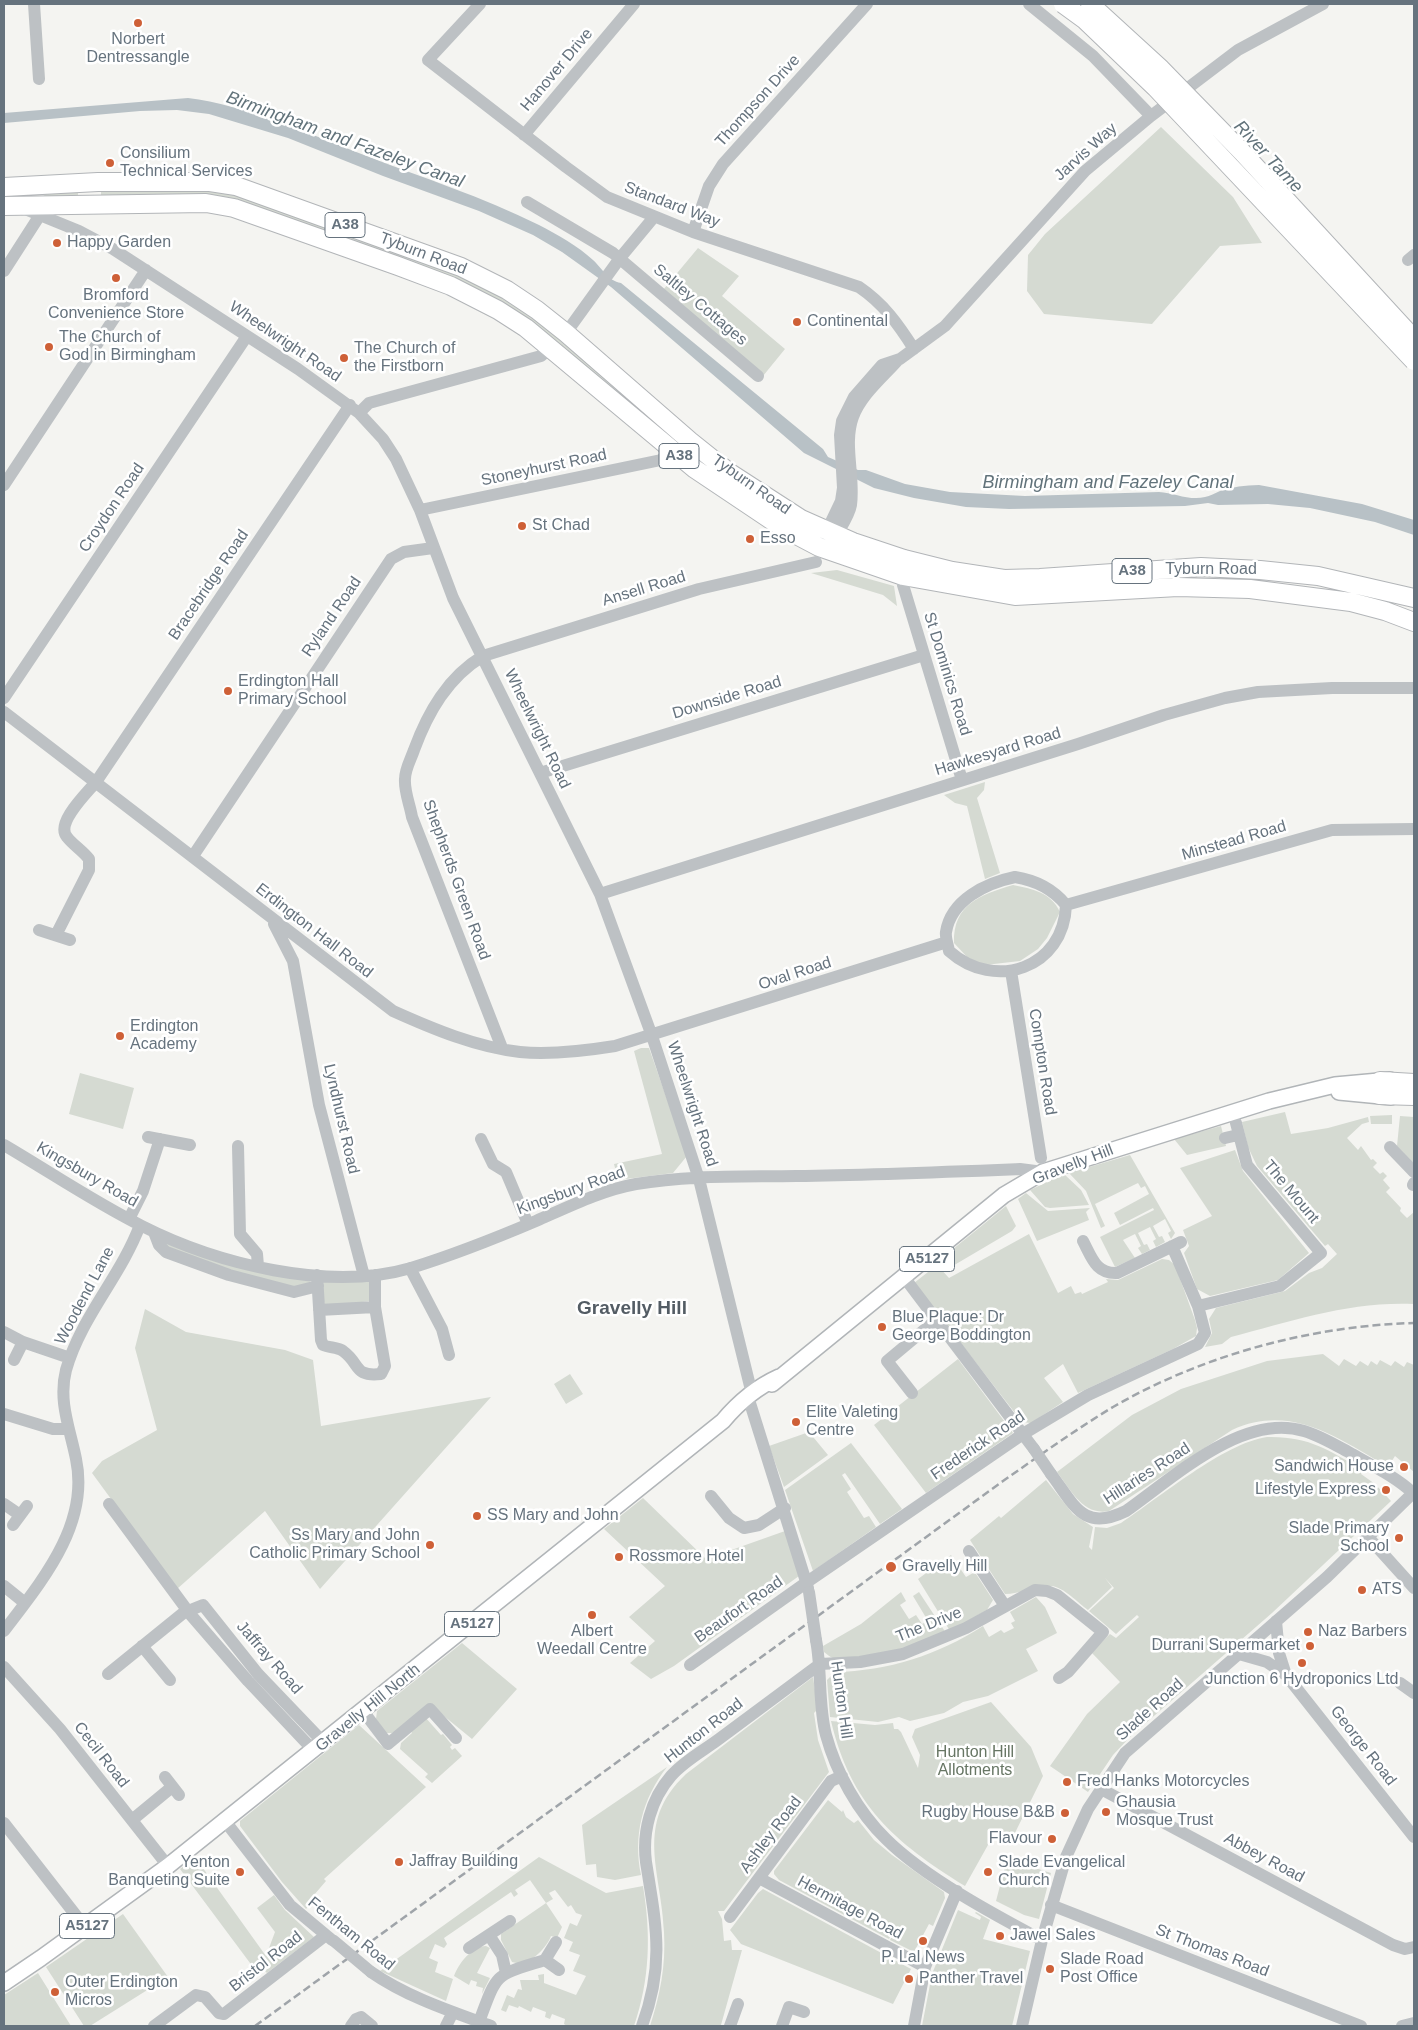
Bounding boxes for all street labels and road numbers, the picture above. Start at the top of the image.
street label: Hanover Drive [517,25,597,115]
street label: Thompson Drive [712,51,804,151]
street label: Jarvis Way [1051,119,1121,185]
street label: Standard Way [622,178,722,232]
road number: A38 [325,212,365,238]
street label: Tyburn Road [377,229,469,279]
street label: Saltley Cottages [649,260,751,350]
street label: Wheelwright Road [225,297,345,387]
road number: A38 [659,444,699,468]
street label: Stoneyhurst Road [479,445,609,491]
street label: Tyburn Road [708,451,794,519]
street label: Croydon Road [75,460,149,556]
street label: Bracebridge Road [165,526,253,644]
road number: A38 [1112,558,1152,584]
street label: Tyburn Road [1165,560,1257,580]
street label: Ansell Road [600,567,688,611]
street label: Ryland Road [298,573,366,661]
street label: St Dominics Road [919,610,975,738]
street label: Wheelwright Road [500,666,574,792]
street label: Downside Road [670,672,784,724]
street label: Hawkesyard Road [933,724,1063,780]
street label: Shepherds Green Road [418,797,494,963]
street label: Minstead Road [1180,817,1288,865]
street label: Erdington Hall Road [252,879,376,983]
street label: Oval Road [756,953,834,995]
street label: Compton Road [1024,1007,1060,1117]
street label: Wheelwright Road [663,1039,721,1169]
street label: Lyndhurst Road [319,1062,363,1176]
street label: Kingsbury Road [33,1138,141,1212]
street label: Gravelly Hill [1030,1141,1116,1189]
street label: The Mount [1259,1157,1323,1227]
street label: Kingsbury Road [514,1163,628,1219]
street label: Woodend Lane [51,1244,119,1348]
road number: A5127 [900,1246,954,1272]
street label: Frederick Road [927,1407,1029,1485]
street label: Hillaries Road [1100,1439,1194,1509]
street label: Beaufort Road [691,1573,787,1647]
street label: The Drive [893,1603,965,1647]
road number: A5127 [444,1612,500,1636]
street label: Jaffray Road [232,1618,306,1698]
street label: Gravelly Hill North [312,1660,424,1756]
street label: Hunton Hill [826,1660,856,1740]
street label: Slade Road [1113,1675,1187,1745]
street label: Hunton Road [661,1694,747,1768]
street label: George Road [1326,1702,1400,1790]
street label: Cecil Road [69,1718,133,1792]
street label: Ashley Road [736,1793,806,1877]
street label: Abbey Road [1221,1829,1307,1887]
street label: Hermitage Road [794,1872,906,1944]
street label: Fentham Road [304,1893,398,1975]
road number: A5127 [59,1914,114,1938]
street label: St Thomas Road [1153,1921,1271,1981]
street label: Bristol Road [226,1928,306,1996]

